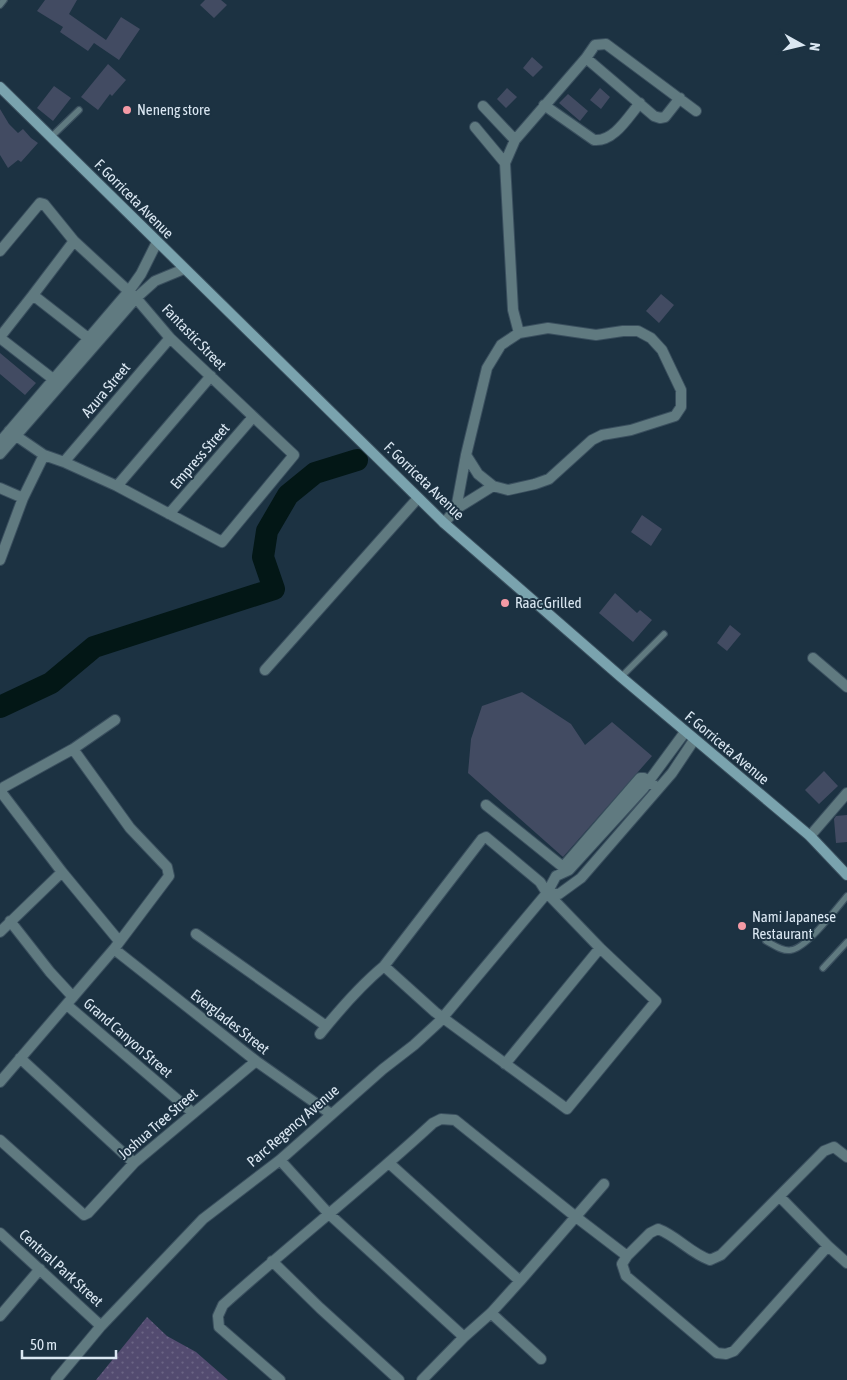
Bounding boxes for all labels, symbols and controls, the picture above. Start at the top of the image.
north arrow [777,20,827,70]
text: N [806,42,823,52]
place label: Neneng store [137,101,210,118]
marker: Neneng store [121,104,133,116]
street label: F. Gorriceta Avenue [91,156,177,242]
street label: Fantastic Street [159,300,230,373]
street label: Azura Street [78,359,133,420]
street label: Empress Street [167,419,233,492]
street label: F. Gorriceta Avenue [381,438,468,523]
place label: Raac Grilled [515,594,582,611]
marker: Raac Grilled [499,597,511,609]
street label: F. Gorriceta Avenue [682,707,773,788]
place label: Nami Japanese Restaurant [752,908,836,942]
marker: Nami Japanese Restaurant [736,920,748,932]
street label: Everglades Street [188,986,273,1057]
street label: Grand Canyon Street [81,995,176,1081]
street label: Parc Regency Avenue [243,1081,342,1170]
street label: Joshua Tree Street [115,1085,201,1163]
street label: Centrral Park Street [16,1226,107,1310]
scale bar [22,1328,116,1360]
text: 50 m [30,1336,57,1353]

